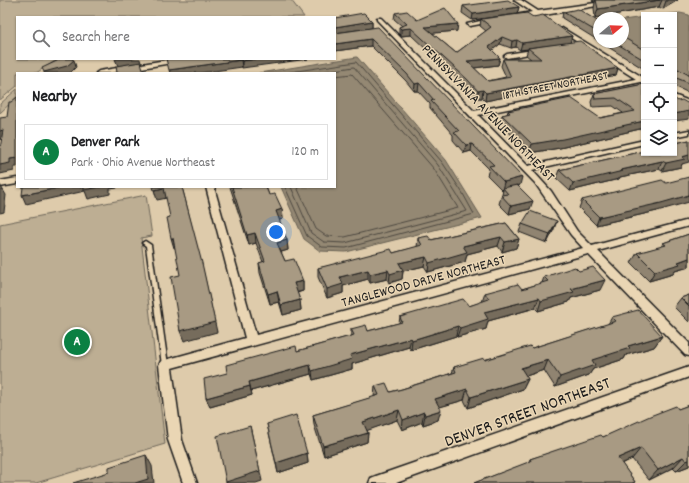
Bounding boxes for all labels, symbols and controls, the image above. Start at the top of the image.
north arrow [593,12,629,48]
map controls [641,12,677,156]
button: + [641,12,677,48]
search box [16,16,336,60]
icon: search [30,27,52,49]
text: Search here [62,27,130,49]
street label: PENNSYLVANIA AVENUE NORTHEAST [416,40,559,187]
button: − [641,48,677,84]
street label: 18TH STREET NORTHEAST [501,68,610,105]
button: locate [641,84,677,120]
text: Nearby [32,86,76,110]
button: layers [641,120,677,156]
text: Denver Park [71,132,140,154]
text: A [42,143,50,162]
text: 120 m [291,143,319,162]
text: Park · Ohio Avenue Northeast [71,154,215,173]
your location [266,222,286,242]
street label: TANGLEWOOD DRIVE NORTHEAST [339,250,508,313]
pin: A [64,327,90,357]
street label: DENVER STREET NORTHEAST [442,373,614,455]

